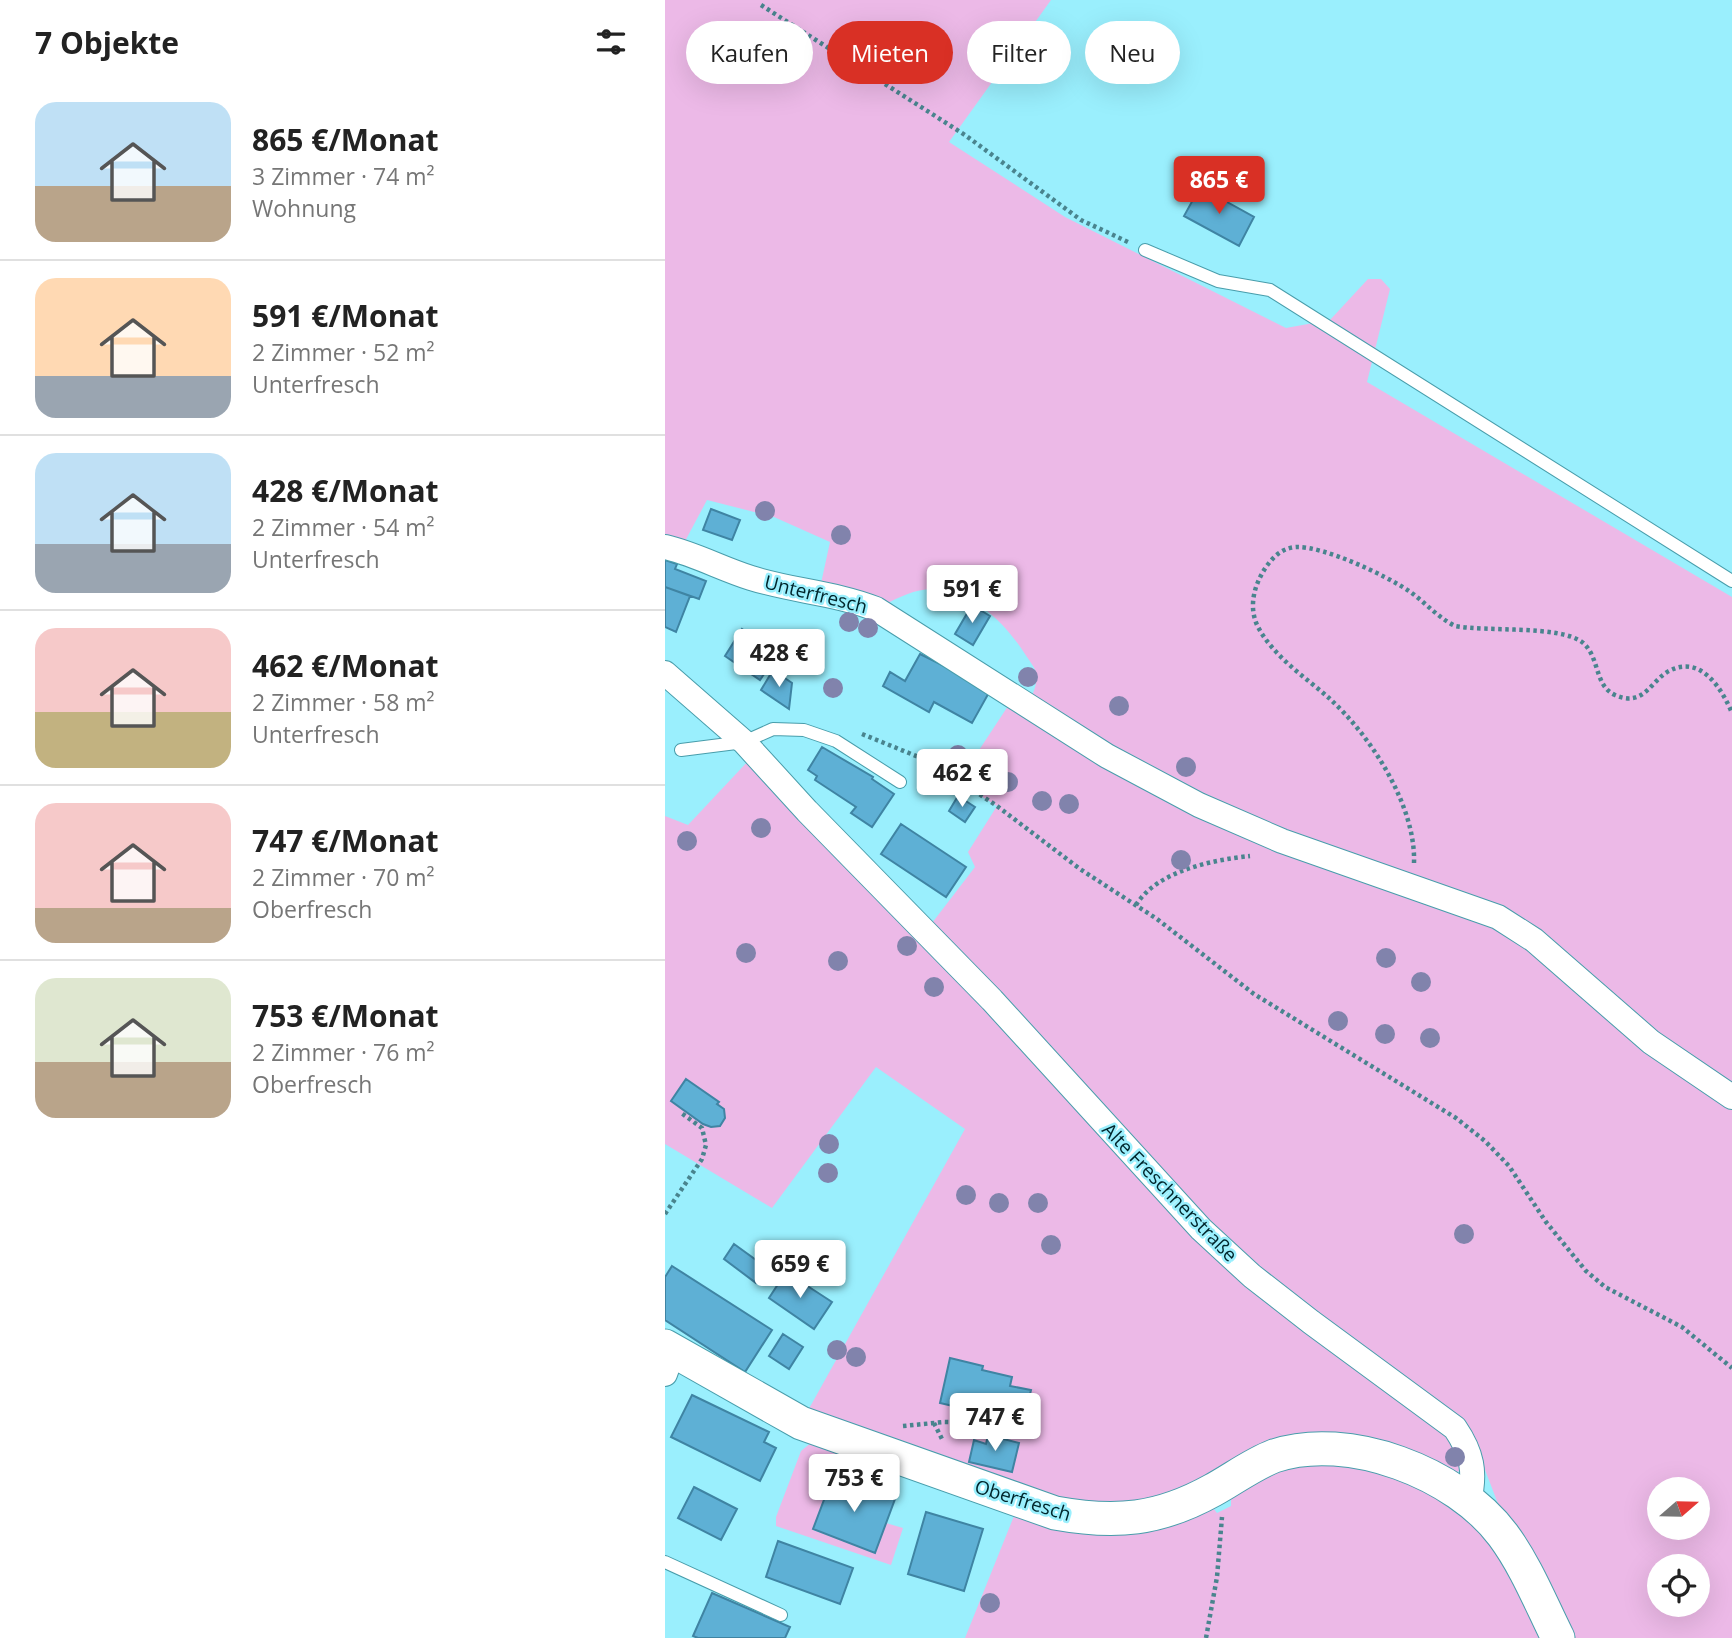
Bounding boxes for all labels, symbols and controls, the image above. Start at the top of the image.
chip: Kaufen [686,21,813,84]
chip: Mieten [827,21,953,84]
chip: Filter [967,21,1071,84]
chip: Neu [1085,21,1180,84]
text: 7 Objekte [35,22,179,63]
icon: filters [592,23,630,61]
text: 865 €/Monat [252,119,439,160]
icon: home [91,130,175,214]
pin: 865 € [1170,156,1268,216]
text: 3 Zimmer · 74 m² [252,160,435,192]
text: 865 € [1190,163,1248,195]
text: Wohnung [252,192,356,224]
text: 591 €/Monat [252,295,439,336]
icon: home [91,306,175,390]
text: 2 Zimmer · 52 m² [252,336,435,368]
text: Unterfresch [252,368,380,400]
text: 428 €/Monat [252,470,439,511]
icon: home [91,481,175,565]
text: 2 Zimmer · 54 m² [252,511,435,543]
text: Unterfresch [252,543,380,575]
pin: 591 € [923,566,1021,625]
street label: Unterfresch [762,569,870,619]
text: 591 € [943,572,1001,604]
pin: 428 € [730,630,828,689]
text: 428 € [750,636,808,668]
text: 462 €/Monat [252,645,439,686]
icon: home [91,656,175,740]
text: 2 Zimmer · 58 m² [252,686,435,718]
text: Unterfresch [252,718,380,750]
pin: 462 € [913,750,1011,809]
text: 462 € [933,756,991,788]
text: 747 €/Monat [252,820,439,861]
icon: home [91,831,175,915]
text: 2 Zimmer · 70 m² [252,861,435,893]
text: Oberfresch [252,893,372,925]
text: 753 €/Monat [252,995,439,1036]
icon: home [91,1006,175,1090]
text: 2 Zimmer · 76 m² [252,1036,435,1068]
text: Oberfresch [252,1068,372,1100]
street label: Alte Freschnerstraße [1097,1117,1243,1267]
pin: 659 € [751,1240,849,1300]
text: 659 € [771,1247,829,1279]
pin: 747 € [946,1394,1044,1453]
text: 747 € [966,1400,1024,1432]
pin: 753 € [805,1454,903,1514]
text: 753 € [825,1461,883,1493]
street label: Oberfresch [972,1473,1074,1527]
north arrow [1647,1477,1710,1540]
map controls [1647,1477,1710,1617]
button: locate [1647,1554,1710,1617]

